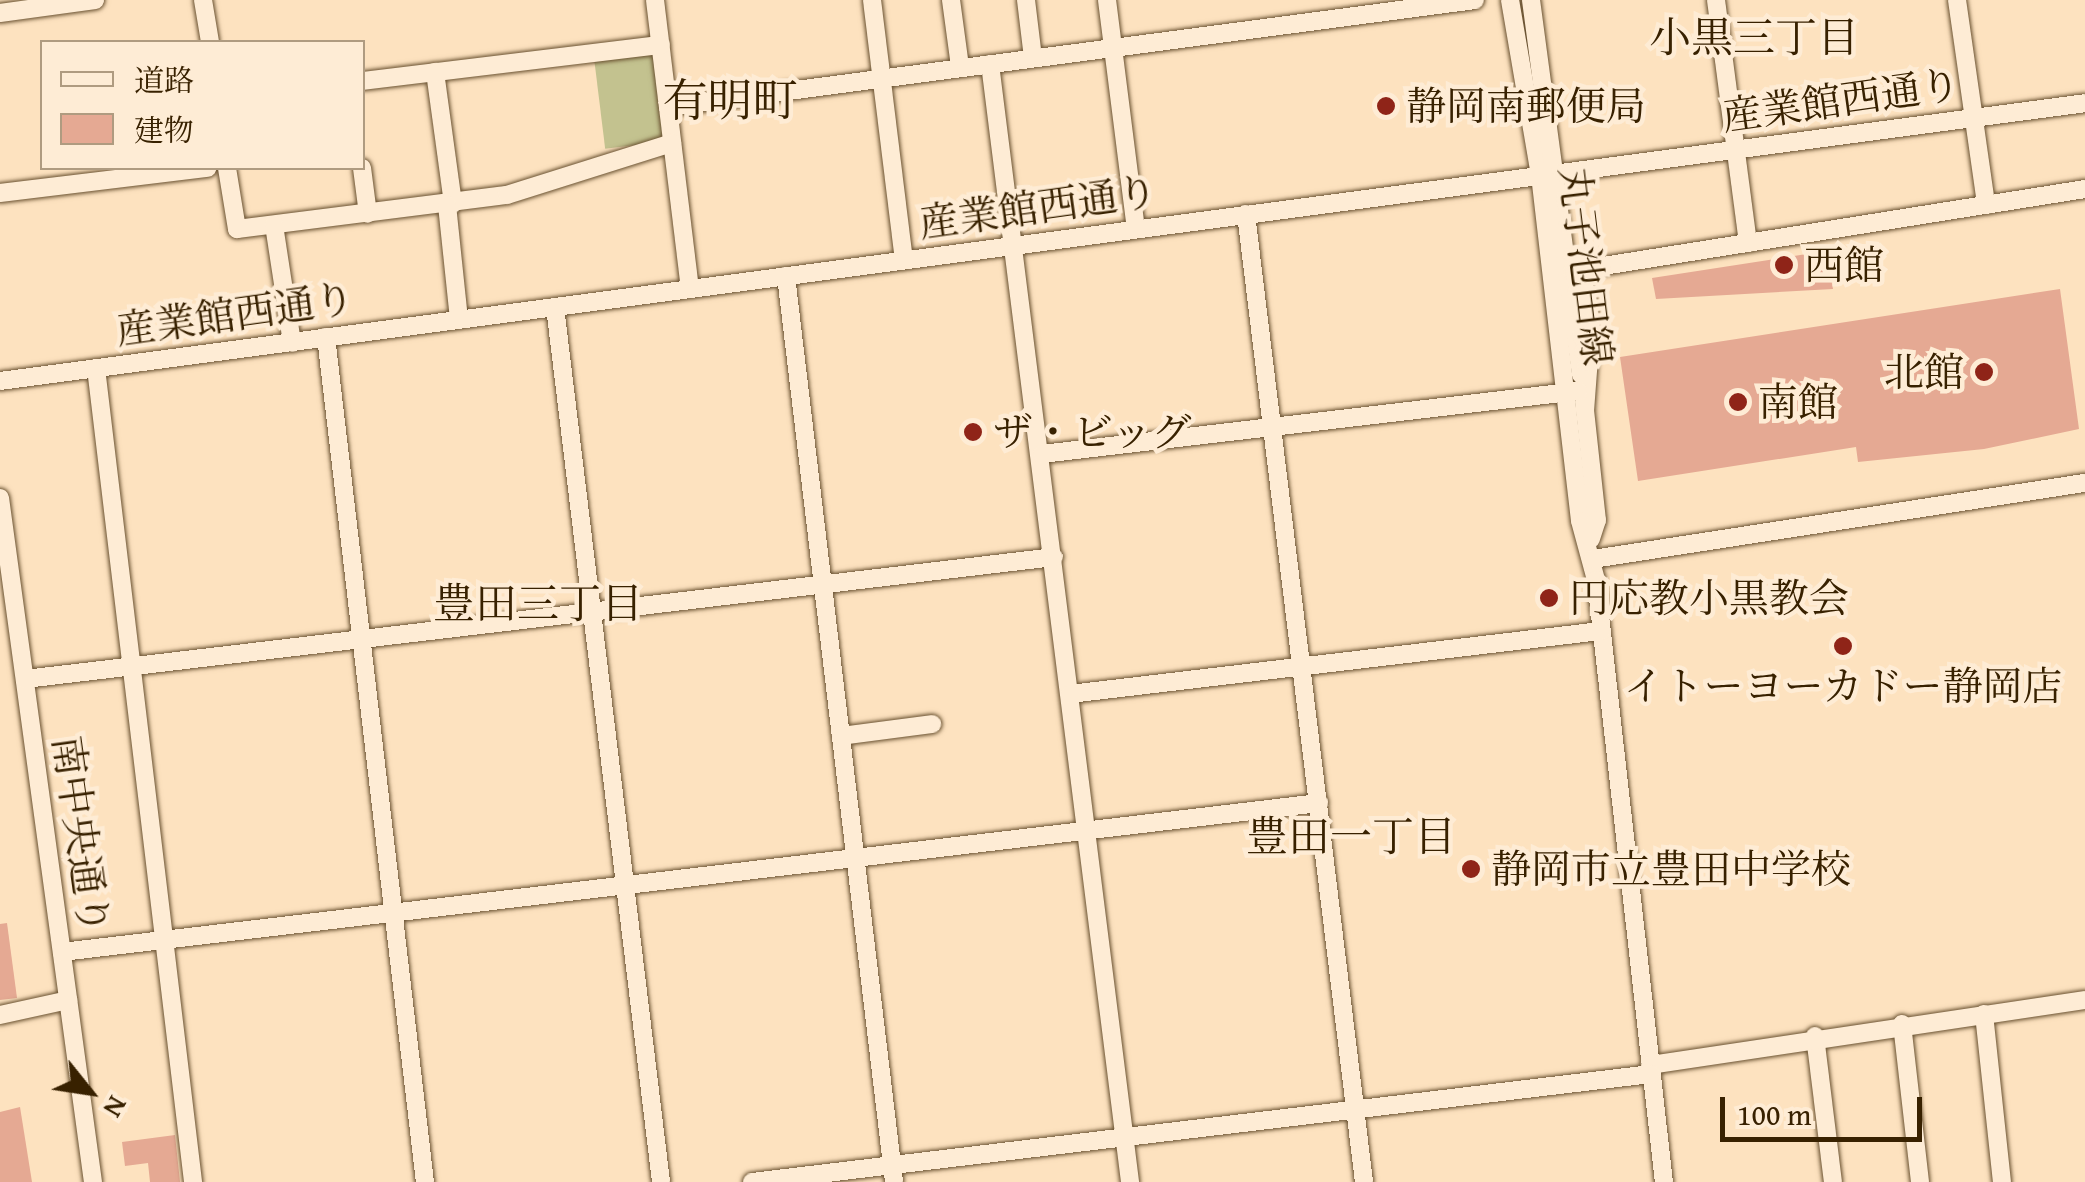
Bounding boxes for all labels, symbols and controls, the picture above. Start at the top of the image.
district label: 小黒三丁目 [1649,12,1859,62]
legend [40,40,365,170]
text: 道路 [134,58,194,102]
street label: 産業館西通り [1719,60,1963,140]
district label: 有明町 [663,73,797,127]
place label: 静岡南郵便局 [1406,82,1646,130]
marker: 静岡南郵便局 [1375,95,1397,117]
text: 建物 [134,108,194,152]
street label: 丸子池田線 [1550,164,1622,368]
street label: 産業館西通り [916,167,1160,247]
place label: 西館 [1804,241,1884,289]
marker: 西館 [1773,254,1795,276]
street label: 産業館西通り [113,274,357,354]
place label: 北館 [1884,348,1964,396]
marker: 北館 [1973,361,1995,383]
place label: 南館 [1758,378,1838,426]
marker: 南館 [1727,391,1749,413]
place label: ザ・ビッグ [993,408,1193,456]
marker: ザ・ビッグ [962,421,984,443]
place label: 円応教小黒教会 [1569,574,1849,622]
district label: 豊田三丁目 [433,578,643,628]
marker: 円応教小黒教会 [1538,587,1560,609]
marker: イトーヨーカドー静岡店 [1832,635,1854,657]
place label: イトーヨーカドー静岡店 [1623,662,2063,710]
street label: 南中央通り [43,733,119,937]
district label: 豊田一丁目 [1246,811,1456,861]
place label: 静岡市立豊田中学校 [1491,845,1851,893]
marker: 静岡市立豊田中学校 [1460,858,1482,880]
north arrow [40,1042,140,1142]
scale bar [1725,1077,1928,1139]
text: N [94,1089,139,1126]
text: 100 m [1737,1092,1811,1136]

